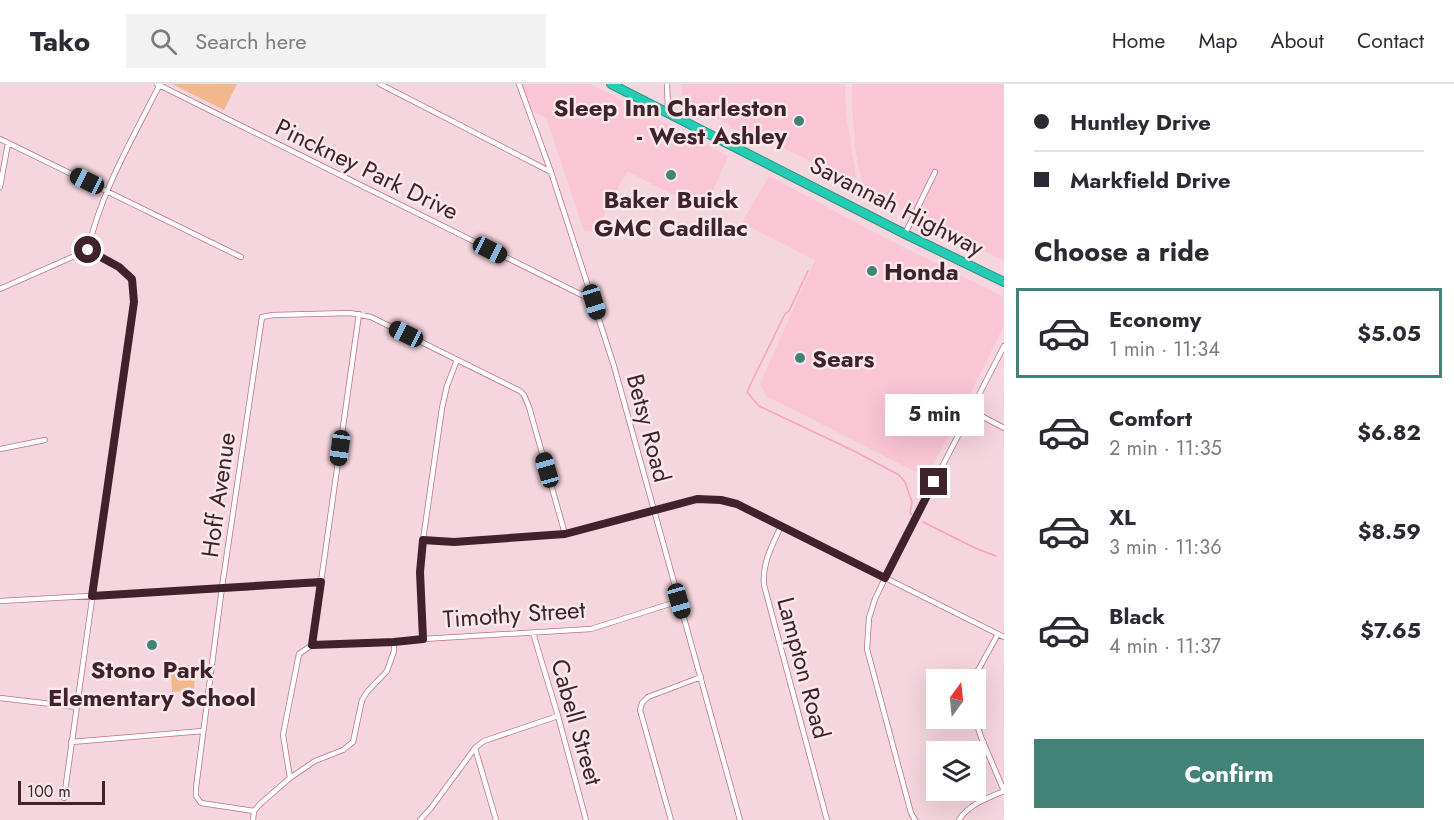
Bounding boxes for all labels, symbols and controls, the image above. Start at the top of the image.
search box [126,14,546,68]
text: Tako [30,21,90,62]
icon: search [147,25,180,58]
text: Search here [195,25,307,57]
text: Home [1112,26,1165,56]
text: Map [1198,26,1238,56]
text: About [1271,26,1324,56]
text: Contact [1357,26,1424,56]
place label: Sleep Inn Charleston - West Ashley [553,90,787,153]
text: Huntley Drive [1070,106,1211,138]
street label: Pinckney Park Drive [270,109,464,229]
marker: Sleep Inn Charleston - West Ashley [792,114,806,128]
street label: Savannah Highway [804,147,990,265]
text: Markfield Drive [1070,164,1231,196]
car [67,165,107,197]
marker: Baker Buick GMC Cadillac [664,168,678,182]
place label: Baker Buick GMC Cadillac [594,182,748,245]
text: Choose a ride [1034,232,1209,271]
car [470,234,510,266]
route start [74,236,101,263]
place label: Honda [884,254,959,289]
marker: Honda [865,264,879,278]
car [580,282,608,322]
text: Economy [1109,303,1201,335]
icon: car [1037,306,1091,360]
text: $5.05 [1357,317,1421,349]
car [386,318,426,350]
text: 1 min · 11:34 [1109,335,1220,364]
place label: Sears [812,341,875,376]
marker: Sears [793,351,807,365]
street label: Betsy Road [618,370,680,486]
callout: 5 min [884,395,984,437]
text: 5 min [908,400,961,429]
text: Comfort [1109,402,1192,434]
icon: car [1037,405,1091,459]
text: $6.82 [1357,416,1421,448]
car [329,429,351,467]
street label: Hoff Avenue [192,430,244,560]
text: 2 min · 11:35 [1109,434,1222,463]
car [533,450,561,490]
route end [920,468,947,495]
text: XL [1109,501,1136,533]
icon: car [1037,504,1091,558]
text: $8.59 [1358,515,1421,547]
text: 3 min · 11:36 [1109,533,1222,562]
car [665,581,693,621]
street label: Timothy Street [442,592,587,636]
street label: Lampton Road [768,593,840,743]
text: Black [1109,600,1165,632]
icon: car [1037,603,1091,657]
text: $7.65 [1360,614,1421,646]
text: 4 min · 11:37 [1109,632,1221,661]
marker: Stono Park Elementary School [145,638,159,652]
place label: Stono Park Elementary School [48,652,256,715]
street label: Cabell Street [542,655,612,789]
north arrow [926,669,986,729]
map controls [926,669,986,801]
button: Confirm [1034,739,1424,808]
button: layers [926,741,986,801]
scale bar [18,778,105,806]
text: 100 m [27,780,71,803]

